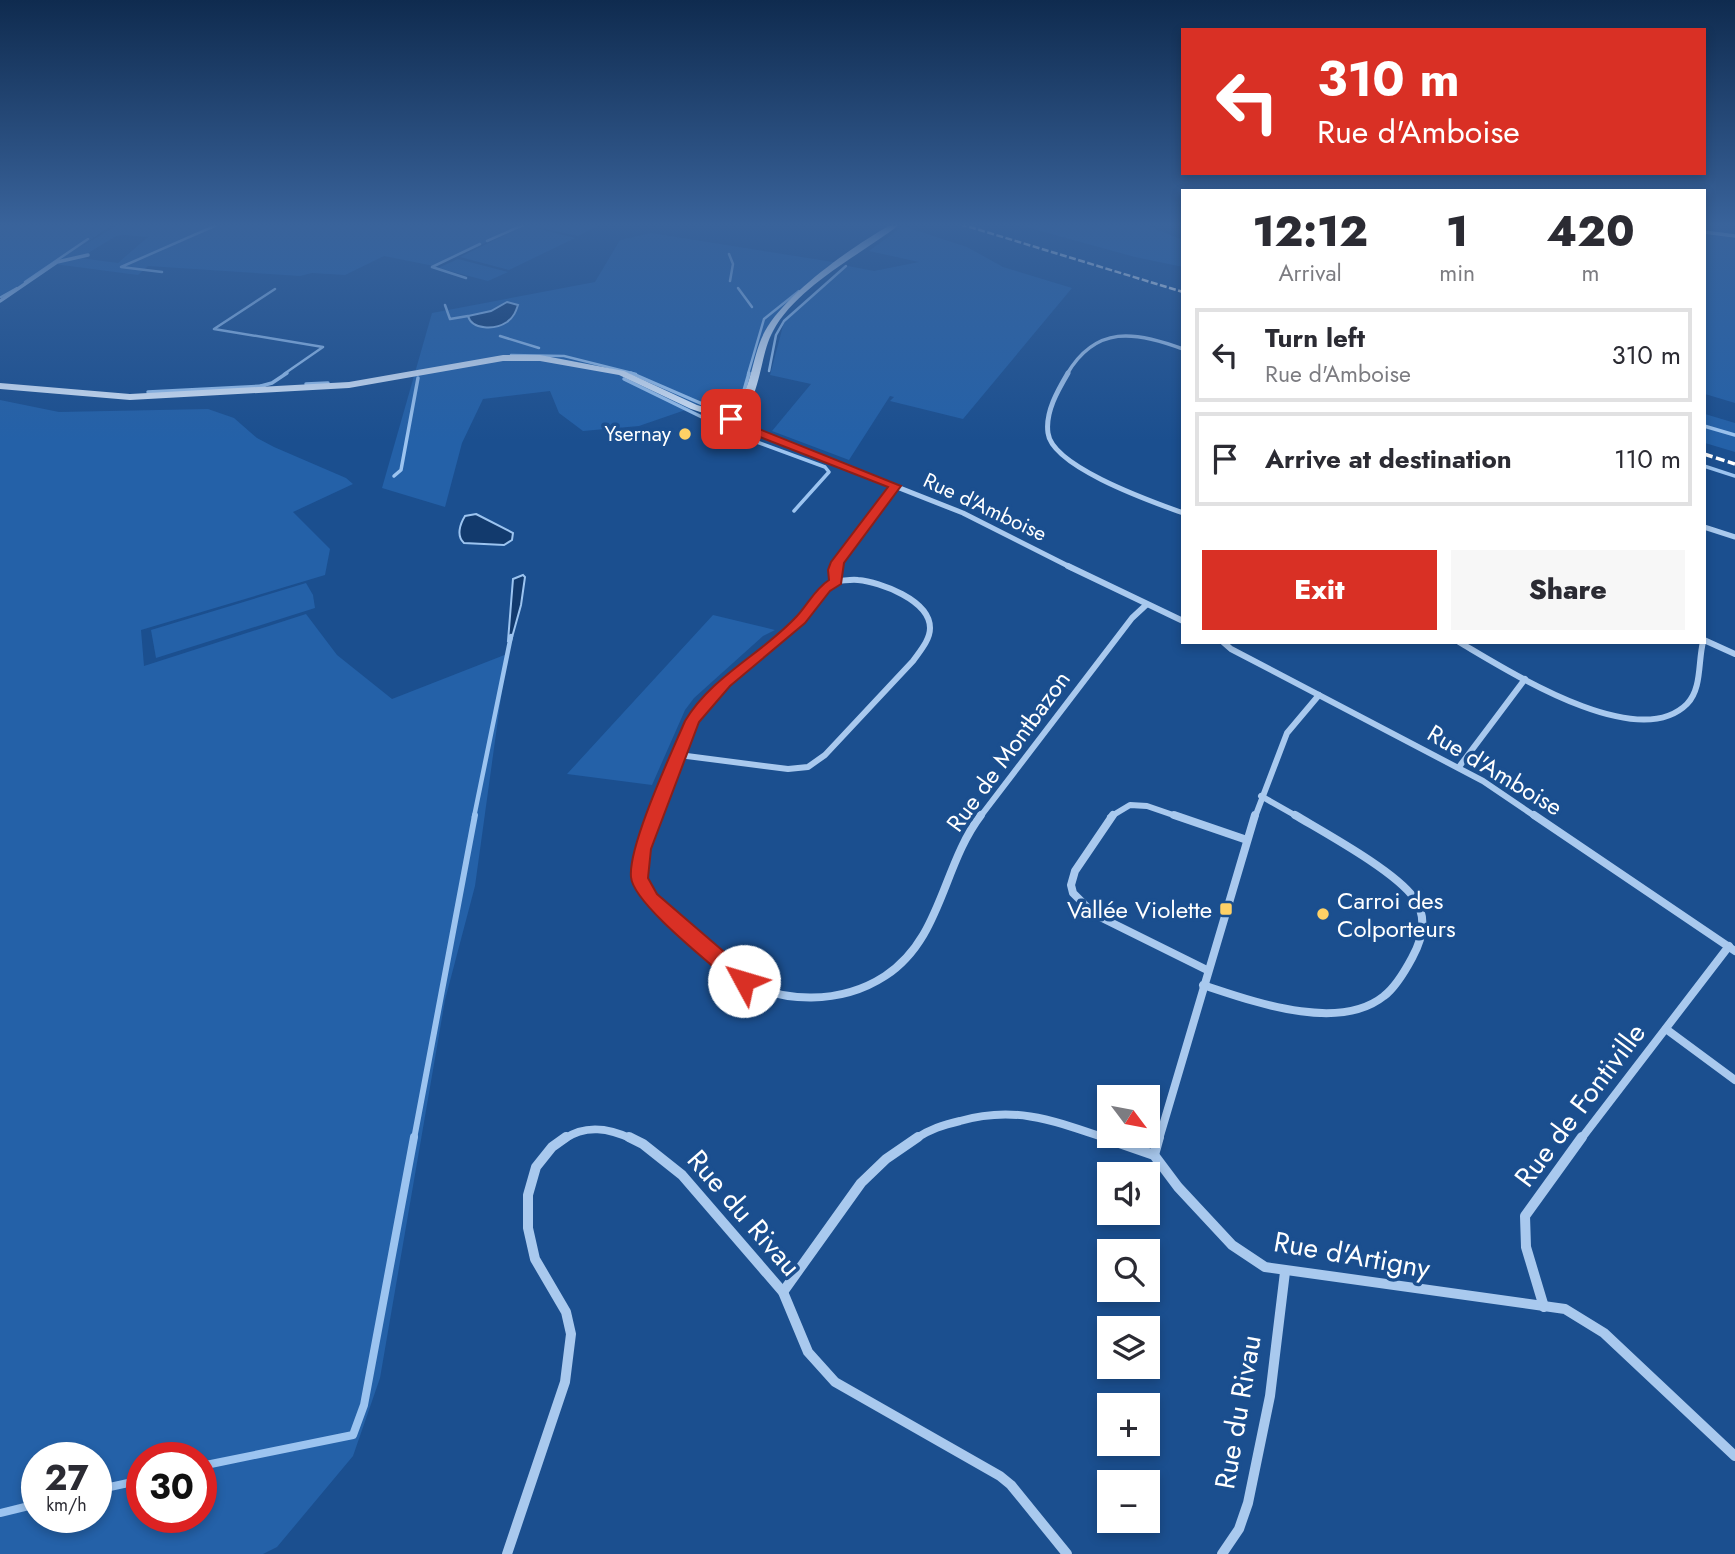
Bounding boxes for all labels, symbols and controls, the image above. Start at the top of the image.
text: 310 m [1317,44,1460,114]
icon: left [1202,56,1293,147]
text: Rue d'Amboise [1317,109,1520,155]
text: 12:12 [1252,201,1368,262]
text: 1 [1446,201,1468,262]
text: 420 [1547,201,1635,262]
text: Arrival [1278,256,1342,290]
text: min [1439,256,1475,290]
text: m [1582,256,1600,290]
text: Turn left [1265,319,1365,357]
icon: left [1206,336,1244,374]
text: 310 m [1611,336,1681,374]
text: Rue d'Amboise [1265,357,1411,391]
pin [701,389,761,449]
icon: arrive [712,400,750,438]
place label: Ysernay [605,419,672,449]
marker: Ysernay [677,426,693,442]
icon: arrive [1206,440,1244,478]
text: Arrive at destination [1265,440,1512,478]
text: 110 m [1614,440,1681,478]
street label: Rue d'Amboise [918,465,1052,549]
button: Exit [1202,550,1437,630]
button: Share [1451,550,1685,630]
street label: Rue de Montbazon [938,663,1078,839]
street label: Rue d'Amboise [1421,716,1569,824]
place label: Carroi des Colporteurs [1337,883,1456,946]
place label: Vallée Violette [1067,892,1212,927]
marker: Vallée Violette [1218,901,1234,917]
marker: Carroi des Colporteurs [1315,906,1331,922]
position arrow [707,944,781,1018]
street label: Rue de Fontiville [1505,1014,1655,1196]
north arrow [1097,1085,1160,1148]
map controls [1097,1085,1160,1533]
street label: Rue du Rivau [677,1141,811,1285]
button: sound [1097,1162,1160,1225]
street label: Rue d'Artigny [1271,1221,1434,1289]
button: search [1097,1239,1160,1302]
button: layers [1097,1316,1160,1379]
street label: Rue du Rivau [1204,1332,1272,1492]
button: + [1097,1393,1160,1456]
speed limit sign: 30 [126,1442,217,1533]
text: 27 [44,1453,89,1503]
button: − [1097,1470,1160,1533]
text: km/h [46,1492,87,1518]

